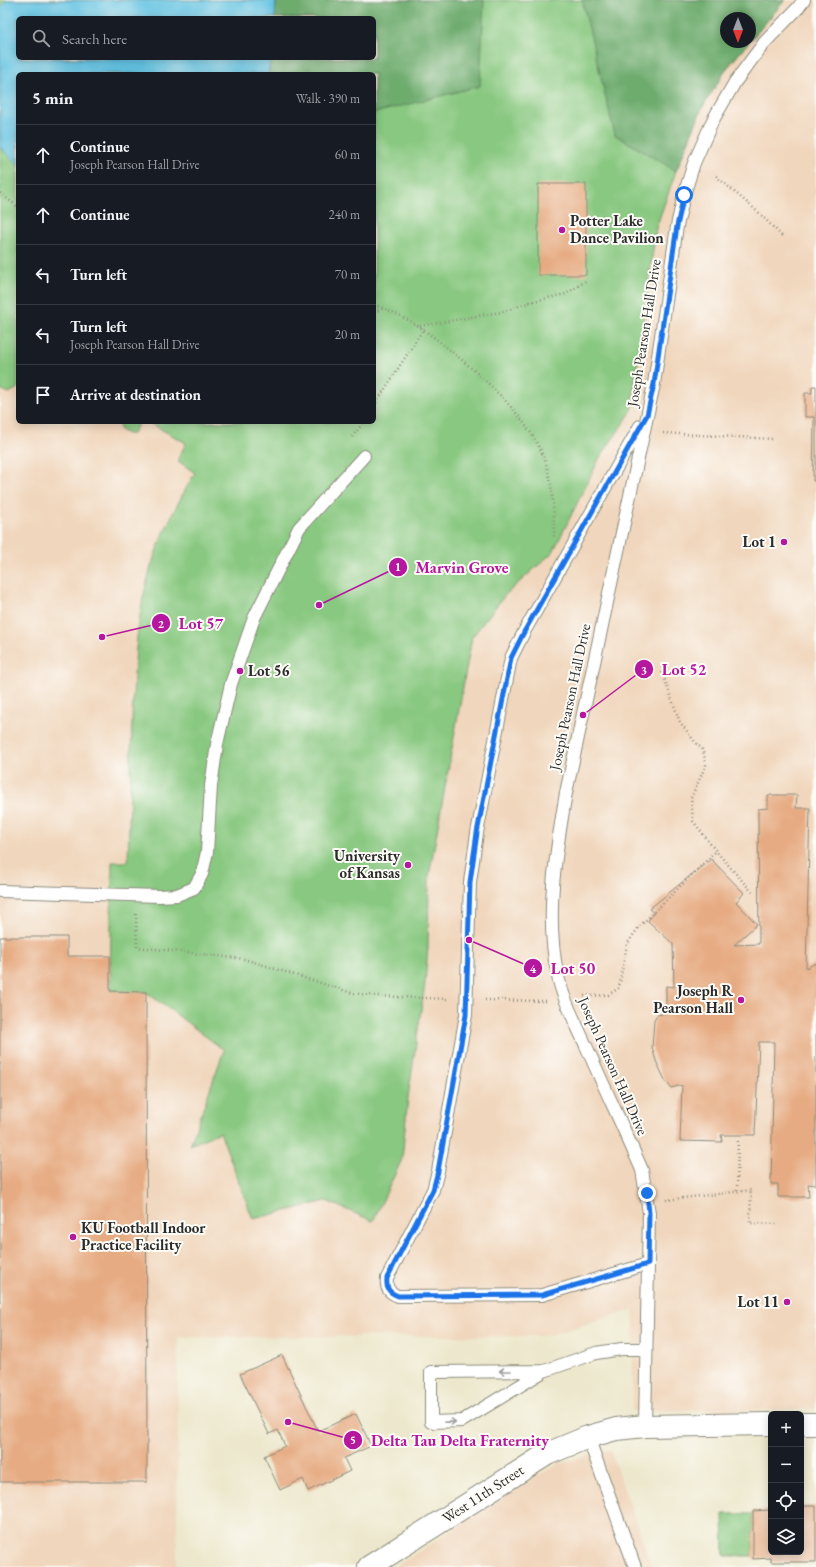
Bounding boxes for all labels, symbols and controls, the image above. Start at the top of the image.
north arrow [720,12,756,48]
search box [16,16,376,60]
icon: search [30,27,52,49]
text: Search here [62,29,127,48]
text: 5 min [32,87,73,109]
text: Walk · 390 m [296,90,360,107]
text: Continue [70,137,130,156]
icon: ahead [32,144,54,166]
text: 60 m [335,146,360,163]
text: Joseph Pearson Hall Drive [70,156,200,173]
route start [675,186,693,204]
icon: ahead [32,204,54,226]
text: Continue [70,205,130,224]
text: 240 m [329,206,360,223]
place label: Potter Lake Dance Pavilion [570,211,664,247]
marker: Potter Lake Dance Pavilion [557,225,567,235]
street label: Joseph Pearson Hall Drive [622,257,665,410]
icon: left [32,264,54,286]
text: Turn left [70,265,127,284]
text: 70 m [335,266,360,283]
text: Turn left [70,317,127,336]
icon: left [32,324,54,346]
text: 20 m [335,326,360,343]
text: Joseph Pearson Hall Drive [70,336,200,353]
icon: arrive [32,384,54,406]
text: Arrive at destination [70,385,201,404]
place label: Lot 1 [742,532,776,551]
marker: Lot 1 [779,537,789,547]
callout: Marvin Grove [388,553,517,581]
text: Marvin Grove [416,557,509,578]
text: 1 [395,559,401,575]
callout: Lot 57 [151,609,231,637]
text: Lot 57 [179,613,224,634]
text: 2 [158,616,165,632]
street label: Joseph Pearson Hall Drive [544,622,594,774]
callout: Lot 52 [634,655,714,683]
text: Lot 52 [662,659,707,680]
place label: Lot 56 [248,661,290,680]
text: 3 [641,662,647,678]
marker: Lot 56 [235,666,245,676]
place label: University of Kansas [334,846,401,882]
marker: University of Kansas [403,860,413,870]
callout: Lot 50 [523,954,603,982]
text: Lot 50 [551,958,596,979]
text: 4 [530,961,537,977]
place label: Joseph R Pearson Hall [653,981,734,1017]
street label: Joseph Pearson Hall Drive [574,992,653,1138]
marker: Joseph R Pearson Hall [736,995,746,1005]
route end [638,1184,656,1202]
place label: KU Football Indoor Practice Facility [81,1218,206,1254]
marker: KU Football Indoor Practice Facility [68,1232,78,1242]
place label: Lot 11 [737,1292,779,1311]
marker: Lot 11 [782,1297,792,1307]
one-way arrow [499,1367,512,1375]
map controls [768,1411,804,1555]
button: + [768,1411,804,1447]
one-way arrow [443,1418,456,1425]
callout: Delta Tau Delta Fraternity [343,1426,557,1454]
text: Delta Tau Delta Fraternity [371,1430,549,1451]
text: 5 [350,1432,356,1448]
button: − [768,1447,804,1483]
street label: West 11th Street [438,1460,527,1527]
button: locate [768,1483,804,1519]
button: layers [768,1519,804,1555]

